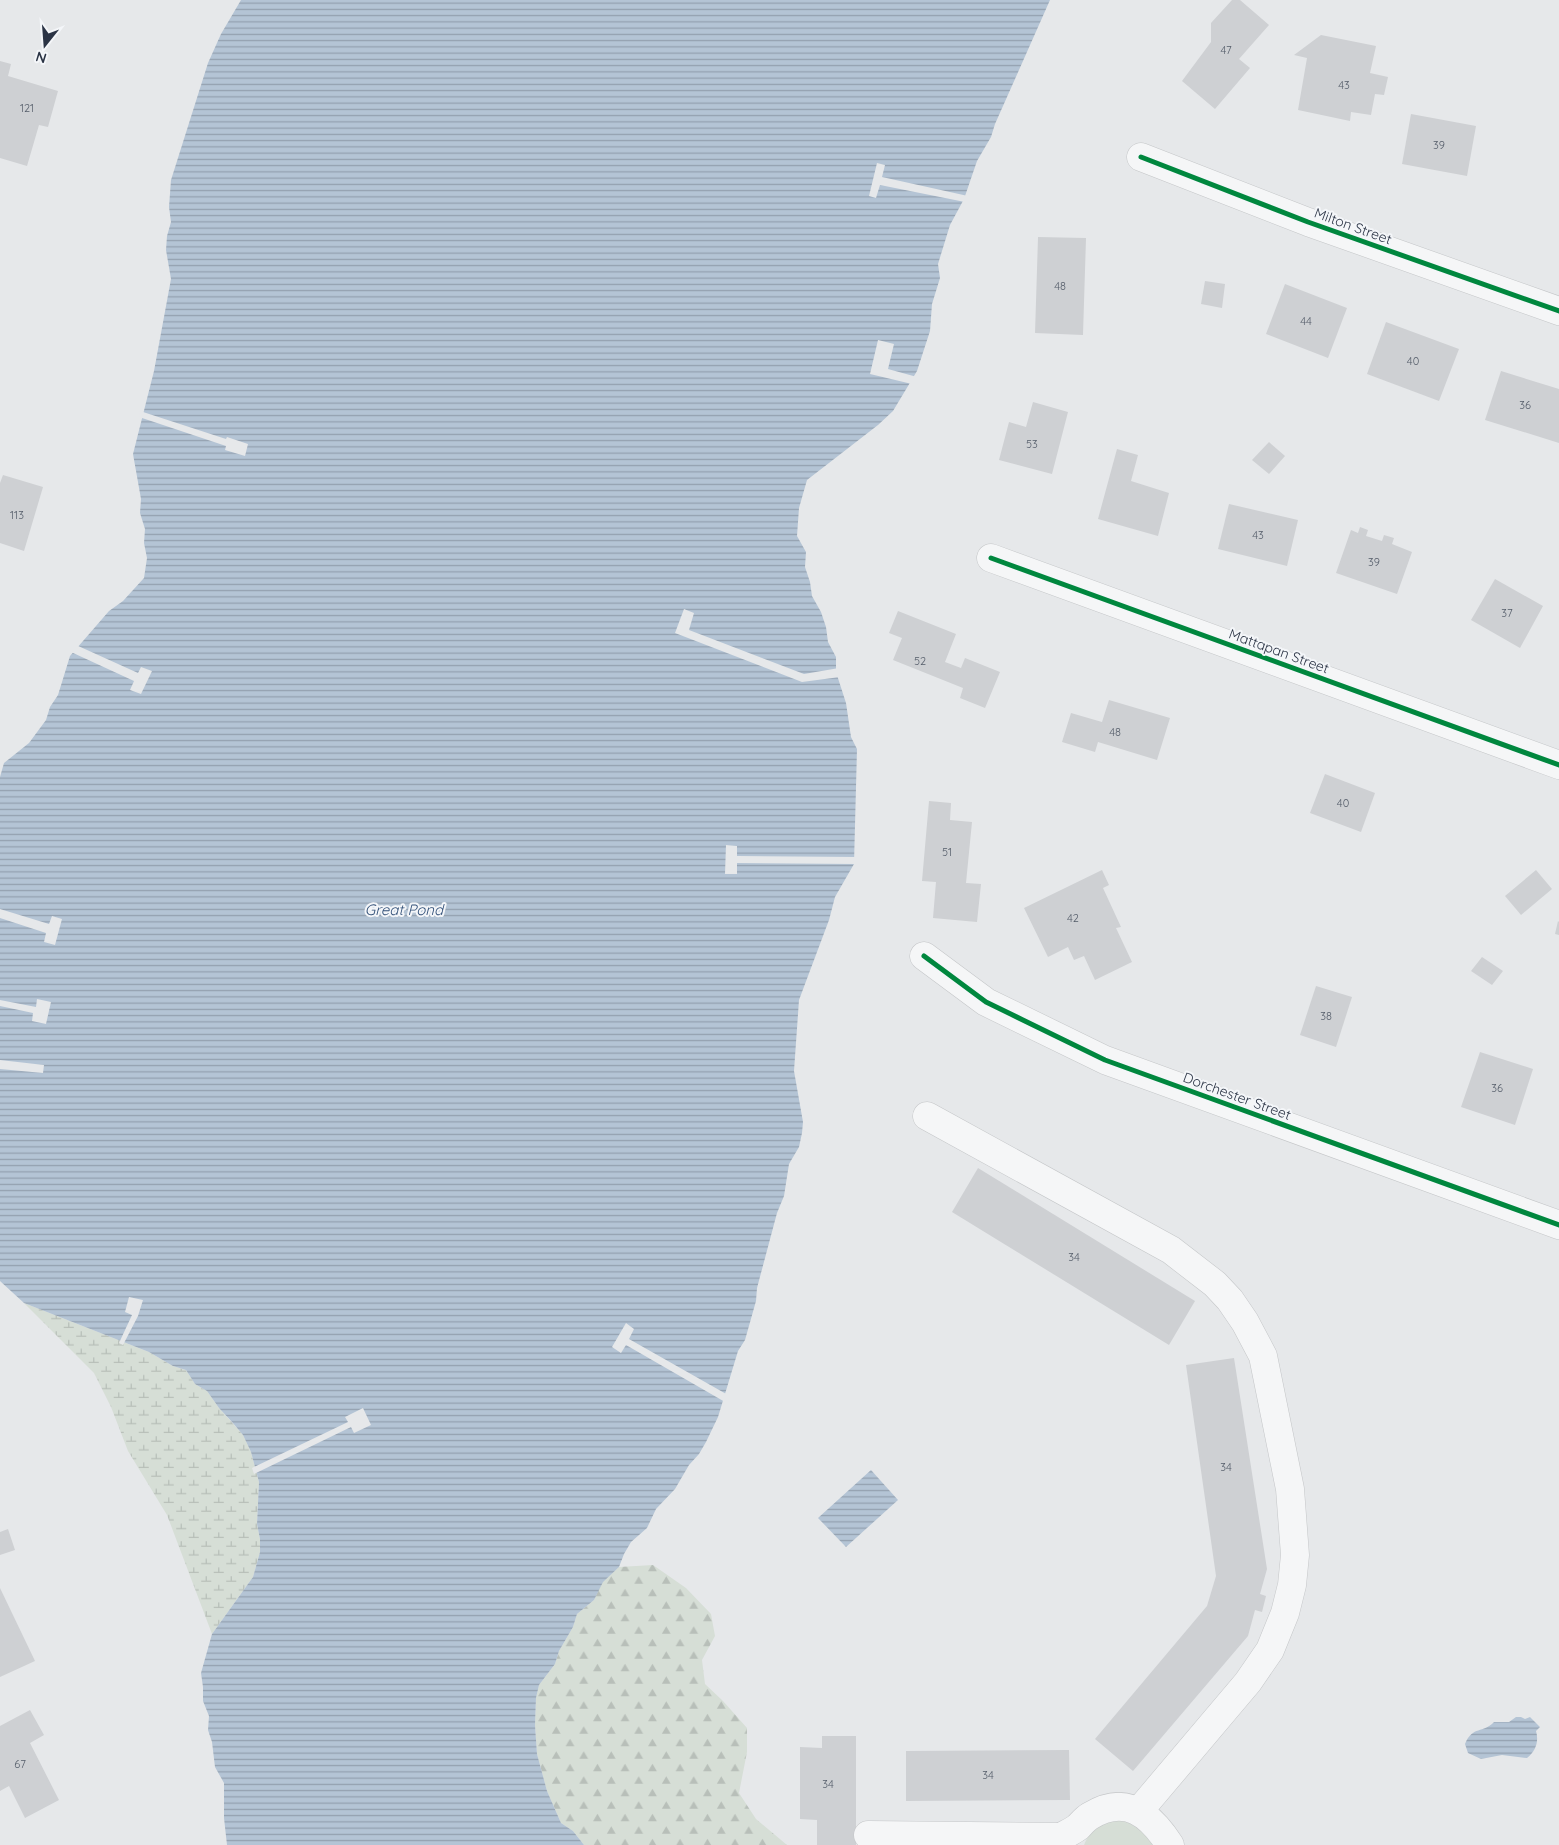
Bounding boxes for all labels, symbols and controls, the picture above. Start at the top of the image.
north arrow [20,20,70,70]
house number: 47 [1220,43,1232,57]
text: N [34,47,49,68]
house number: 43 [1338,78,1350,92]
house number: 121 [20,101,34,115]
house number: 39 [1433,138,1445,152]
street label: Milton Street [1312,204,1394,248]
house number: 48 [1054,279,1066,293]
house number: 44 [1300,314,1312,328]
house number: 40 [1407,354,1419,368]
house number: 36 [1519,398,1531,412]
house number: 53 [1026,437,1038,451]
house number: 113 [10,508,24,522]
house number: 43 [1252,528,1264,542]
house number: 39 [1368,555,1380,569]
house number: 37 [1501,606,1513,620]
street label: Mattapan Street [1226,625,1332,678]
house number: 52 [914,654,926,668]
house number: 48 [1109,725,1121,739]
house number: 40 [1337,796,1349,810]
house number: 51 [942,845,952,859]
water label: Great Pond [365,900,445,919]
house number: 42 [1067,911,1079,925]
house number: 38 [1320,1009,1332,1023]
street label: Dorchester Street [1181,1068,1294,1124]
house number: 36 [1491,1081,1503,1095]
house number: 34 [1068,1250,1080,1264]
house number: 34 [1220,1460,1232,1474]
house number: 67 [14,1757,26,1771]
house number: 34 [982,1768,994,1782]
house number: 34 [822,1777,834,1791]

